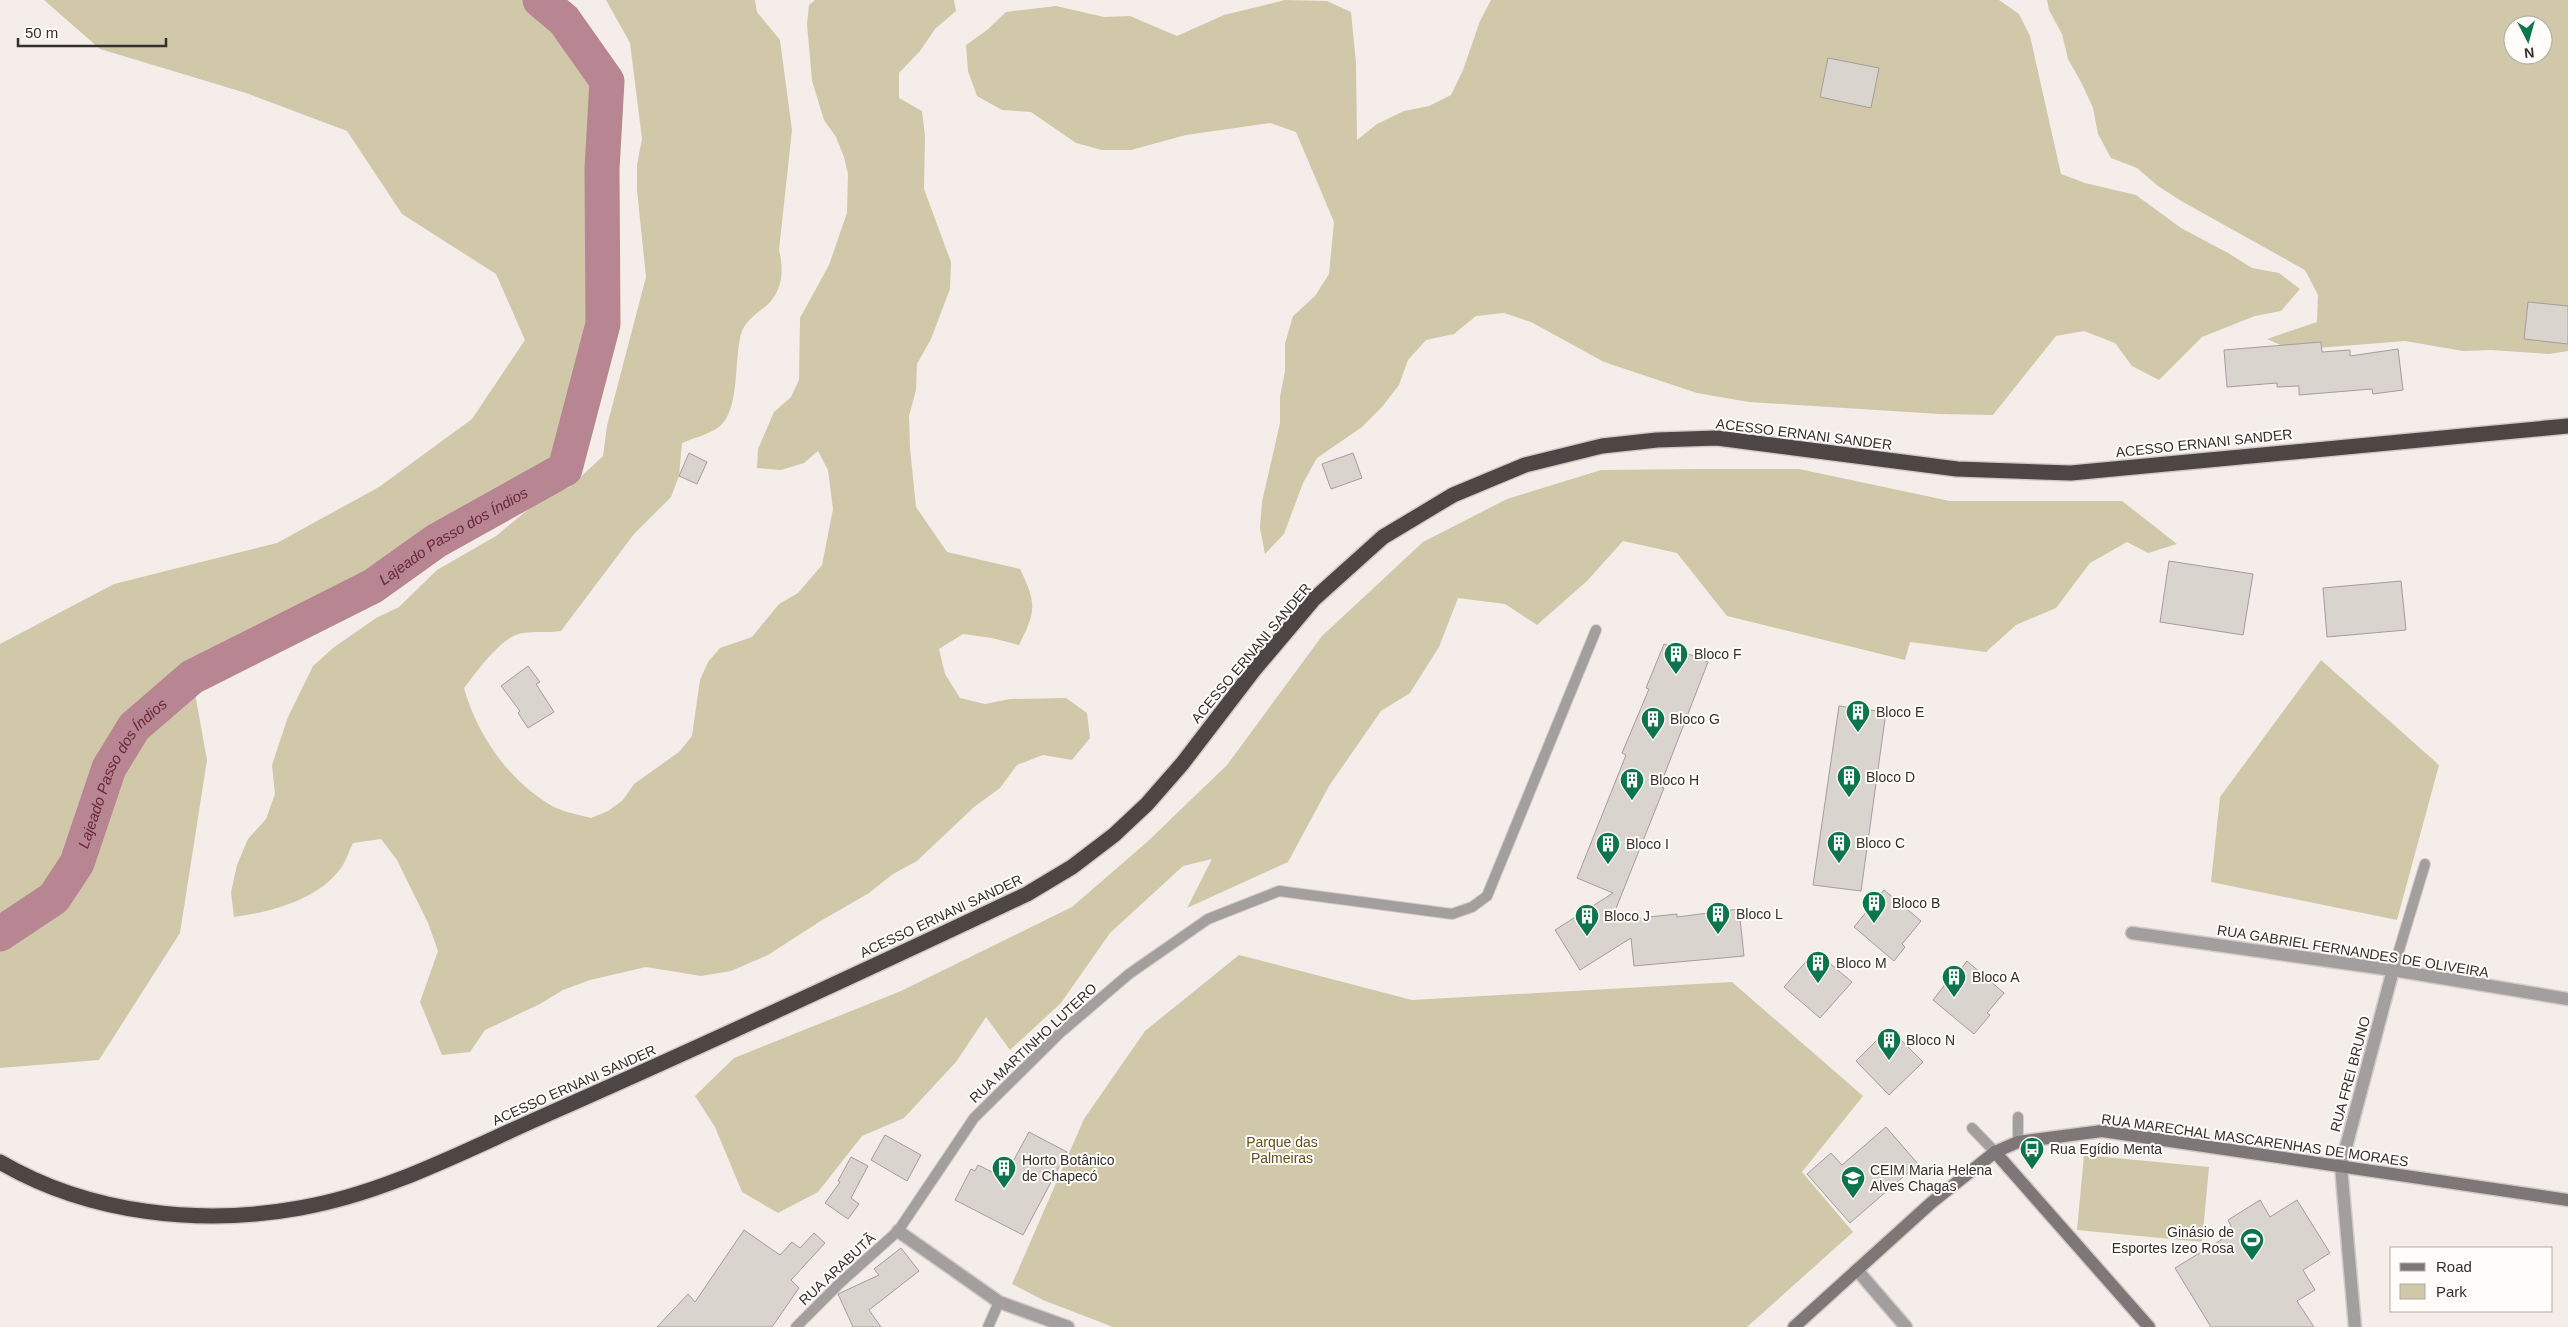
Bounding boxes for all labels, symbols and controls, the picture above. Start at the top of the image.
scale bar [18,15,165,47]
north arrow [2503,15,2553,65]
text: 50 m [25,24,58,41]
text: N [2523,44,2535,61]
street label: ACESSO ERNANI SANDER [1715,415,1893,453]
street label: ACESSO ERNANI SANDER [2115,426,2293,460]
water label: Lajeado Passo dos Índios [375,483,531,588]
street label: ACESSO ERNANI SANDER [1188,580,1314,726]
building icon: Bloco F [1663,641,1689,675]
place label: Bloco F [1694,646,1741,662]
water label: Lajeado Passo dos Índios [74,694,170,850]
building icon: Bloco E [1845,699,1871,733]
place label: Bloco E [1876,704,1924,720]
building icon: Bloco G [1640,706,1666,740]
place label: Bloco G [1670,711,1720,727]
building icon: Bloco D [1836,764,1862,798]
building icon: Bloco H [1619,767,1645,801]
place label: Bloco D [1866,769,1915,785]
place label: Bloco H [1650,772,1699,788]
building icon: Bloco C [1826,830,1852,864]
building icon: Bloco I [1595,831,1621,865]
place label: Bloco C [1856,835,1905,851]
place label: Bloco I [1626,836,1669,852]
street label: ACESSO ERNANI SANDER [857,871,1025,961]
building icon: Bloco B [1861,890,1887,924]
place label: Bloco B [1892,895,1940,911]
building icon: Bloco L [1705,901,1731,935]
building icon: Bloco J [1574,903,1600,937]
place label: Bloco L [1736,906,1783,922]
place label: Bloco J [1604,908,1650,924]
street label: RUA GABRIEL FERNANDES DE OLIVEIRA [2216,922,2491,981]
building icon: Bloco M [1805,950,1831,984]
place label: Bloco M [1836,955,1887,971]
building icon: Bloco A [1941,964,1967,998]
place label: Bloco A [1972,969,2020,985]
street label: RUA MARTINHO LUTERO [966,980,1100,1106]
street label: RUA FREI BRUNO [2327,1014,2373,1134]
building icon: Bloco N [1876,1027,1902,1061]
place label: Bloco N [1906,1032,1955,1048]
street label: ACESSO ERNANI SANDER [490,1042,658,1128]
street label: RUA MARECHAL MASCARENHAS DE MORAES [2100,1111,2410,1169]
park label: Parque das Palmeiras [1246,1134,1318,1166]
bus stop icon: Rua Egídio Menta [2019,1136,2045,1170]
place label: Rua Egídio Menta [2050,1141,2162,1157]
place label: Horto Botânico de Chapecó [1022,1152,1115,1184]
building icon: Horto Botânico de Chapecó [991,1155,1017,1189]
place label: CEIM Maria Helena Alves Chagas [1870,1162,1992,1194]
school or university icon: CEIM Maria Helena Alves Chagas [1840,1165,1866,1199]
place label: Ginásio de Esportes Izeo Rosa [2112,1224,2234,1256]
sports icon: Ginásio de Esportes Izeo Rosa [2239,1227,2265,1261]
street label: RUA ARABUTÃ [796,1229,879,1308]
legend [2390,1247,2553,1312]
text: Road [2436,1258,2472,1275]
text: Park [2436,1283,2467,1300]

